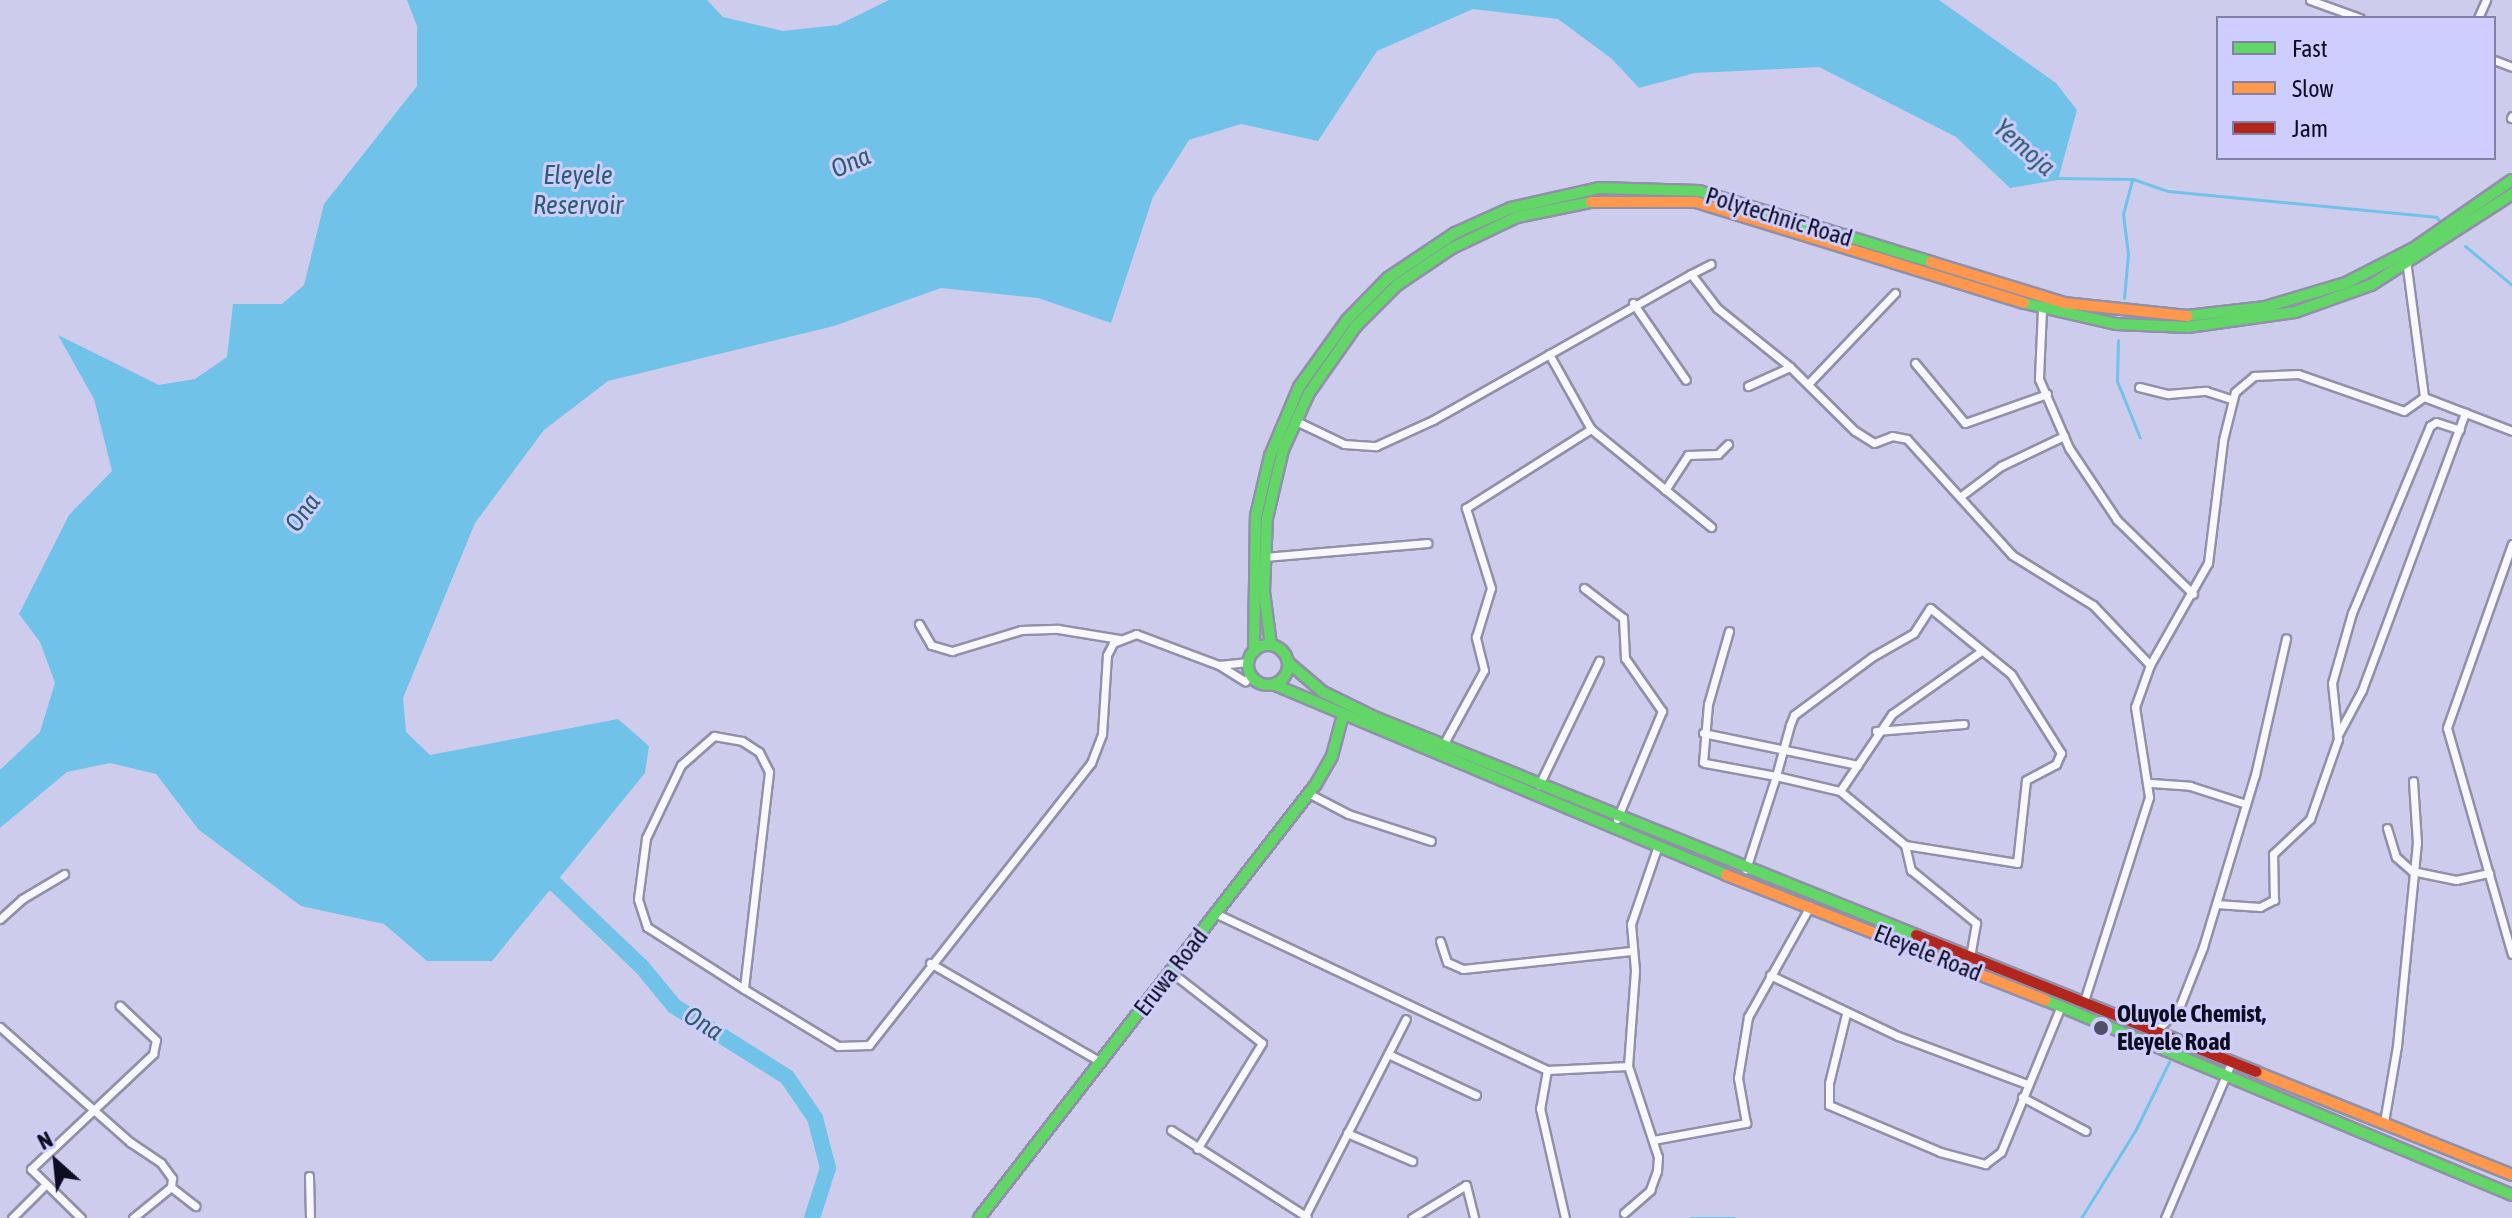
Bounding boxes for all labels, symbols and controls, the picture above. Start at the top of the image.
legend [2216,16,2496,160]
text: Fast [2292,35,2328,62]
text: Slow [2292,75,2334,102]
water label: Yemoja [1987,113,2061,183]
text: Jam [2292,115,2328,142]
water label: Ona [827,141,875,185]
water label: Eleyele Reservoir [533,160,623,222]
street label: Polytechnic Road [1702,181,1856,253]
water label: Ona [279,488,327,538]
street label: Eleyele Road [1870,918,1986,988]
street label: Eruwa Road [1128,922,1214,1022]
water label: Ona [678,1000,728,1048]
place label: Oluyole Chemist, Eleyele Road [2117,1000,2266,1056]
marker: Oluyole Chemist, Eleyele Road [2092,1019,2110,1037]
north arrow [16,1122,96,1202]
text: N [33,1126,57,1155]

